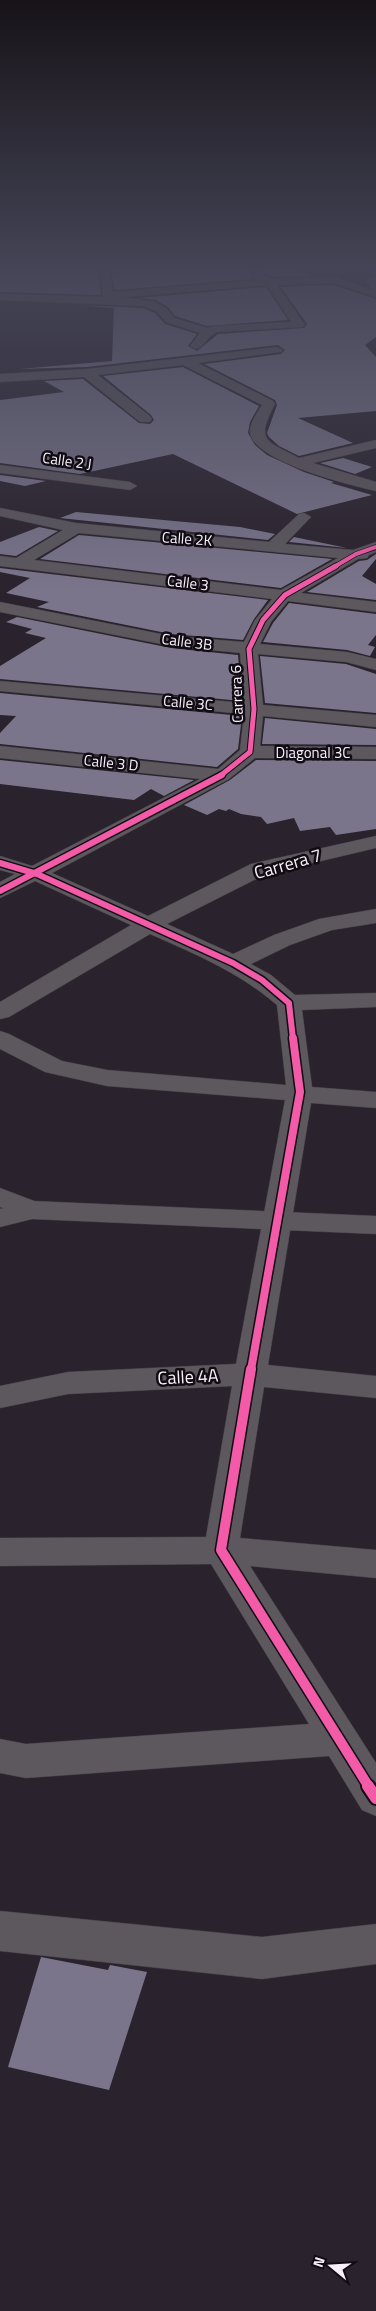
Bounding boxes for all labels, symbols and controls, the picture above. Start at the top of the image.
street label: Calle 2 J [41,446,93,475]
street label: Calle 2K [161,525,213,552]
street label: Calle 3 [166,569,210,596]
street label: Calle 3B [160,627,214,656]
street label: Carrera 6 [224,665,249,723]
street label: Calle 3C [162,689,214,716]
street label: Diagonal 3C [275,741,351,764]
street label: Calle 3 D [83,748,140,777]
street label: Carrera 7 [251,841,325,886]
street label: Calle 4A [157,1361,219,1392]
north arrow [306,2241,356,2291]
text: N [307,2254,330,2270]

